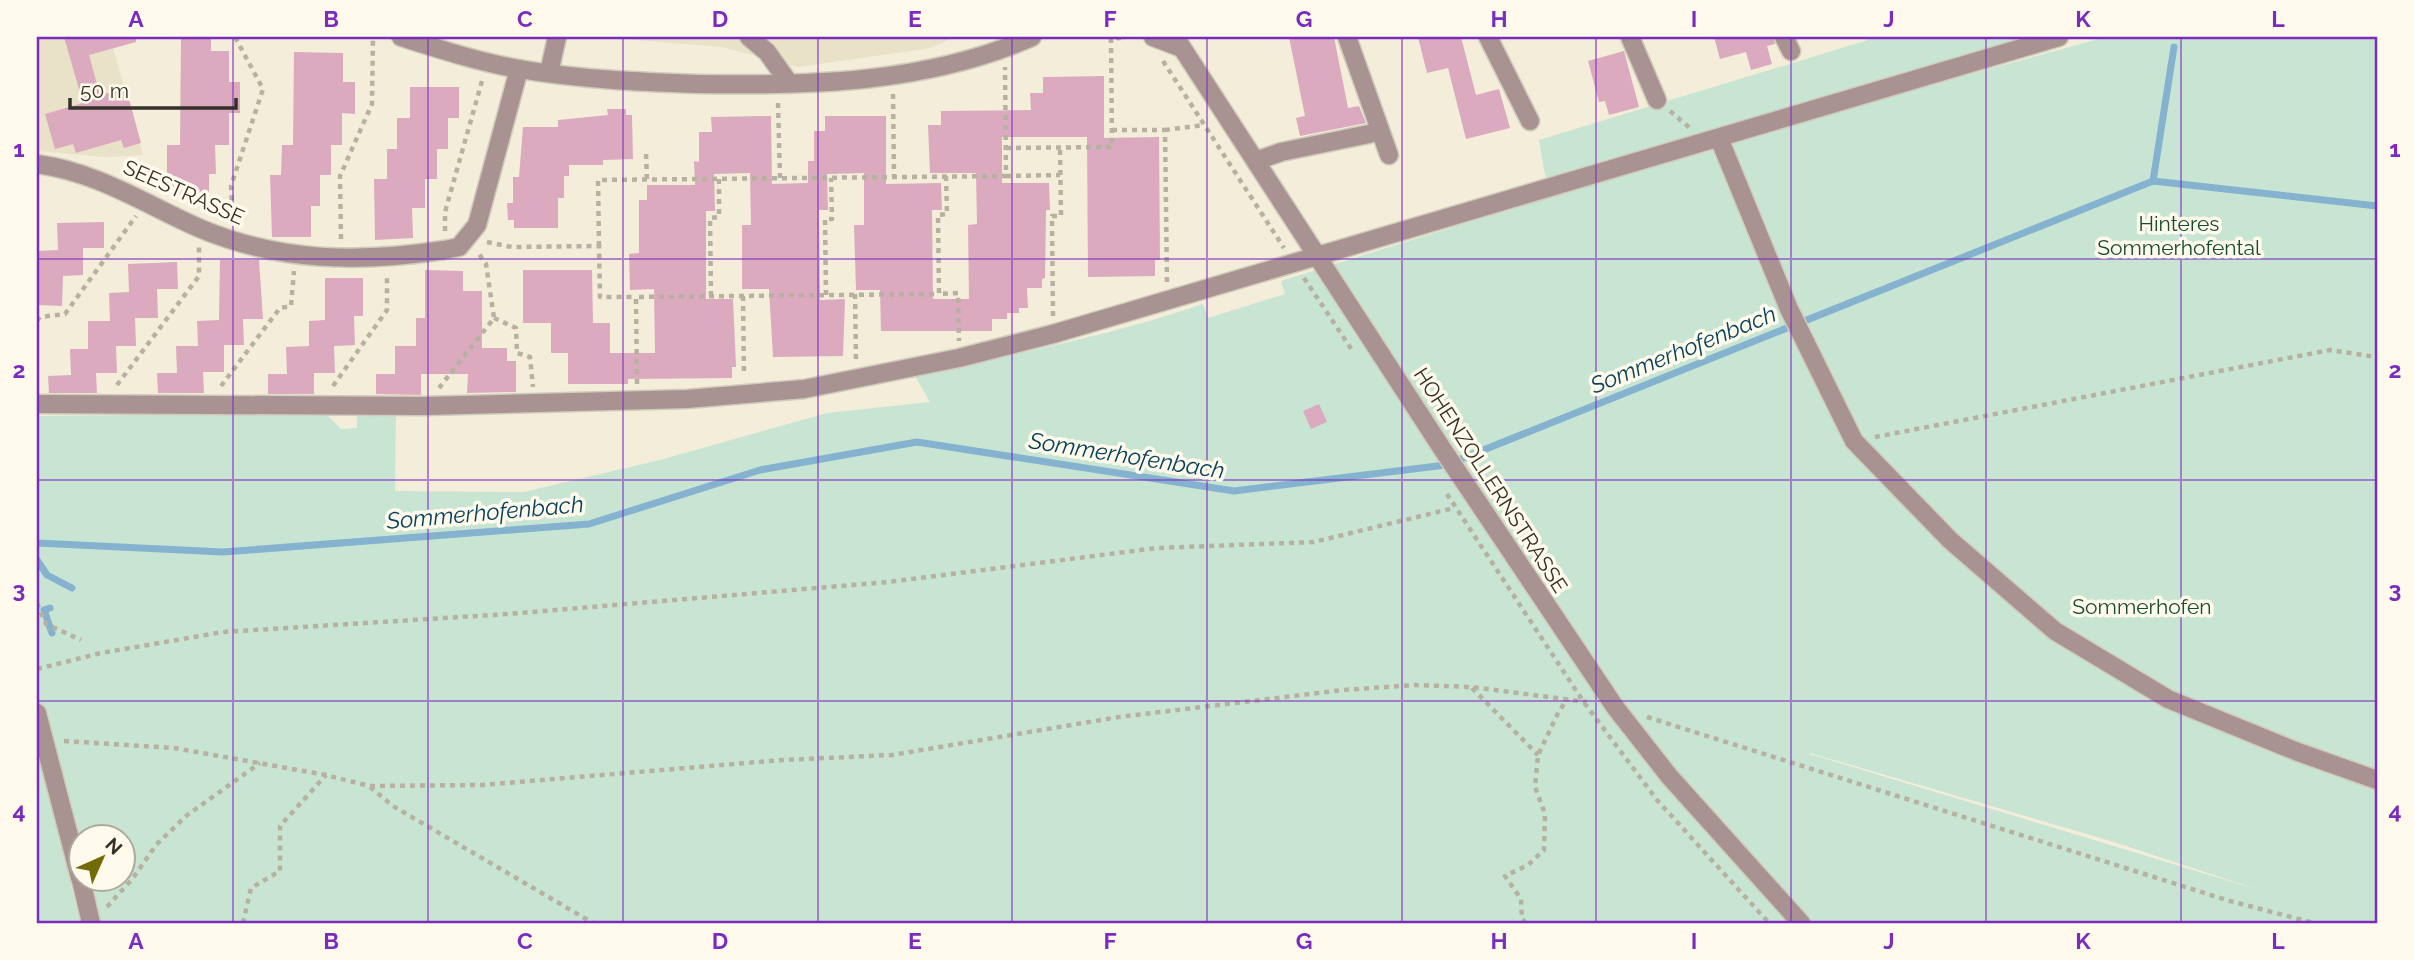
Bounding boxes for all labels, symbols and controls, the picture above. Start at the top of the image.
text: A [128,5,144,32]
text: B [323,5,339,32]
text: C [517,5,533,32]
text: D [712,5,728,32]
text: E [908,5,922,32]
text: F [1103,5,1117,32]
text: G [1296,5,1312,32]
text: H [1490,5,1508,32]
text: I [1691,5,1697,32]
text: J [1883,5,1895,32]
text: K [2075,5,2091,32]
text: L [2271,5,2285,32]
scale bar [70,66,236,110]
text: 50 m [80,78,129,103]
text: 1 [13,135,25,162]
text: 1 [2389,135,2401,162]
street label: SEESTRASSE [120,154,248,230]
park label: Hinteres Sommerhofental [2097,211,2261,260]
water label: Sommerhofenbach [1585,299,1780,399]
text: 2 [13,356,25,383]
text: 2 [2389,356,2401,383]
street label: HOHENZOLLERNSTRASSE [1409,363,1573,597]
water label: Sommerhofenbach [1026,426,1227,484]
water label: Sommerhofenbach [384,490,585,534]
text: 3 [13,576,25,603]
text: 3 [2389,576,2401,603]
park label: Sommerhofen [2072,594,2212,619]
text: 4 [12,797,26,824]
text: 4 [2388,797,2402,824]
north arrow [66,824,136,894]
text: N [101,833,127,859]
text: A [128,927,144,954]
text: B [323,927,339,954]
text: C [517,927,533,954]
text: D [712,927,728,954]
text: E [908,927,922,954]
text: F [1103,927,1117,954]
text: G [1296,927,1312,954]
text: H [1490,927,1508,954]
text: I [1691,927,1697,954]
text: J [1883,927,1895,954]
text: K [2075,927,2091,954]
text: L [2271,927,2285,954]

